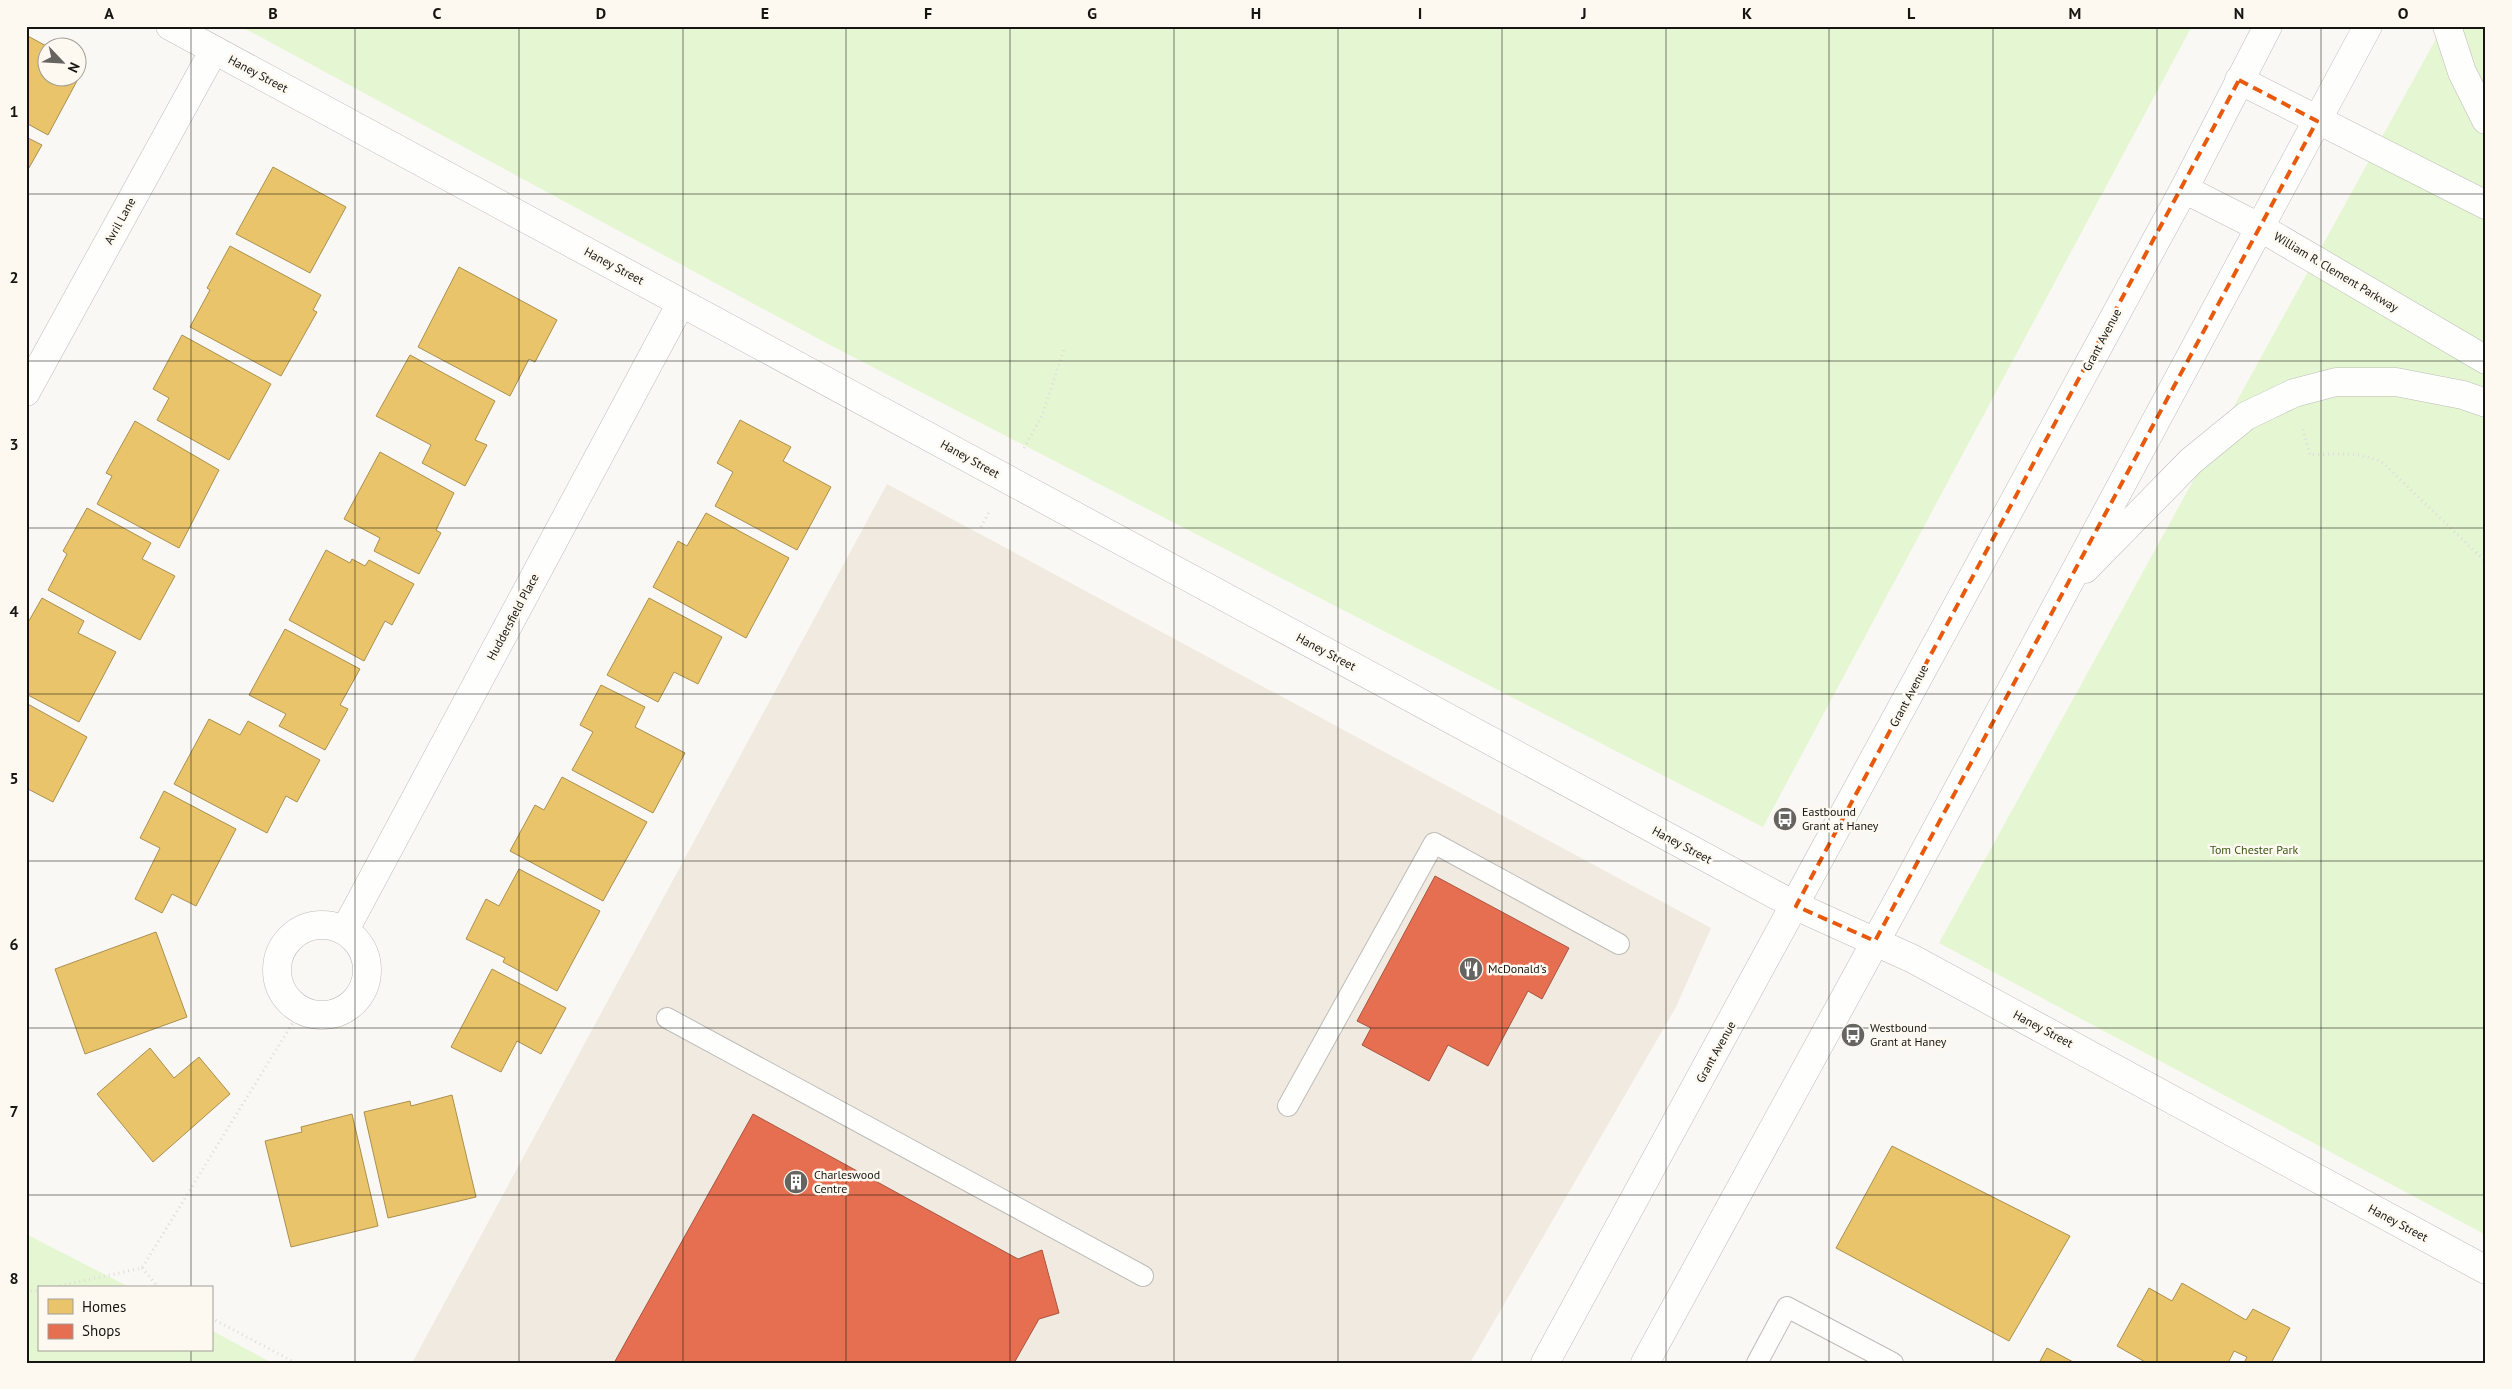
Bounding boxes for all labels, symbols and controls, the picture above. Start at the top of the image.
text: A [104,3,114,23]
text: B [268,3,278,23]
text: C [433,3,442,23]
text: D [596,3,606,23]
text: E [761,3,769,23]
text: F [924,3,932,23]
text: G [1087,3,1097,23]
text: H [1251,3,1261,23]
text: I [1418,3,1422,23]
text: J [1580,3,1587,23]
text: K [1742,3,1752,23]
text: L [1907,3,1916,23]
text: M [2069,3,2081,23]
text: N [2234,3,2244,23]
text: O [2398,3,2409,23]
north arrow [38,38,88,88]
street label: Haney Street [226,52,291,96]
text: N [64,60,84,75]
text: 1 [9,101,19,121]
street label: Avril Lane [101,195,138,247]
street label: William R. Clement Parkway [2271,228,2402,315]
street label: Haney Street [582,244,647,288]
text: 2 [9,267,19,287]
street label: Grant Avenue [2079,306,2124,373]
text: 3 [9,434,19,454]
street label: Haney Street [938,436,1002,481]
street label: Huddersfield Place [483,571,542,663]
text: 4 [9,601,19,621]
street label: Haney Street [1294,630,1359,674]
street label: Grant Avenue [1886,662,1931,729]
text: 5 [9,768,19,788]
place label: Eastbound Grant at Haney [1802,804,1879,833]
bus stop icon: Eastbound Grant at Haney [1772,806,1798,832]
street label: Haney Street [1650,823,1715,867]
park label: Tom Chester Park [2210,842,2298,857]
text: 6 [9,934,19,954]
restaurant icon: McDonald's [1458,956,1484,982]
place label: McDonald's [1488,961,1547,976]
street label: Haney Street [2011,1007,2076,1051]
street label: Grant Avenue [1692,1018,1739,1085]
place label: Westbound Grant at Haney [1870,1020,1947,1049]
bus stop icon: Westbound Grant at Haney [1840,1022,1866,1048]
text: 7 [9,1101,19,1121]
place label: Charleswood Centre [814,1167,880,1196]
building icon: Charleswood Centre [783,1169,809,1195]
street label: Haney Street [2366,1201,2431,1245]
text: 8 [9,1268,19,1288]
legend [38,1286,212,1352]
text: Homes [82,1297,126,1316]
text: Shops [82,1321,121,1340]

